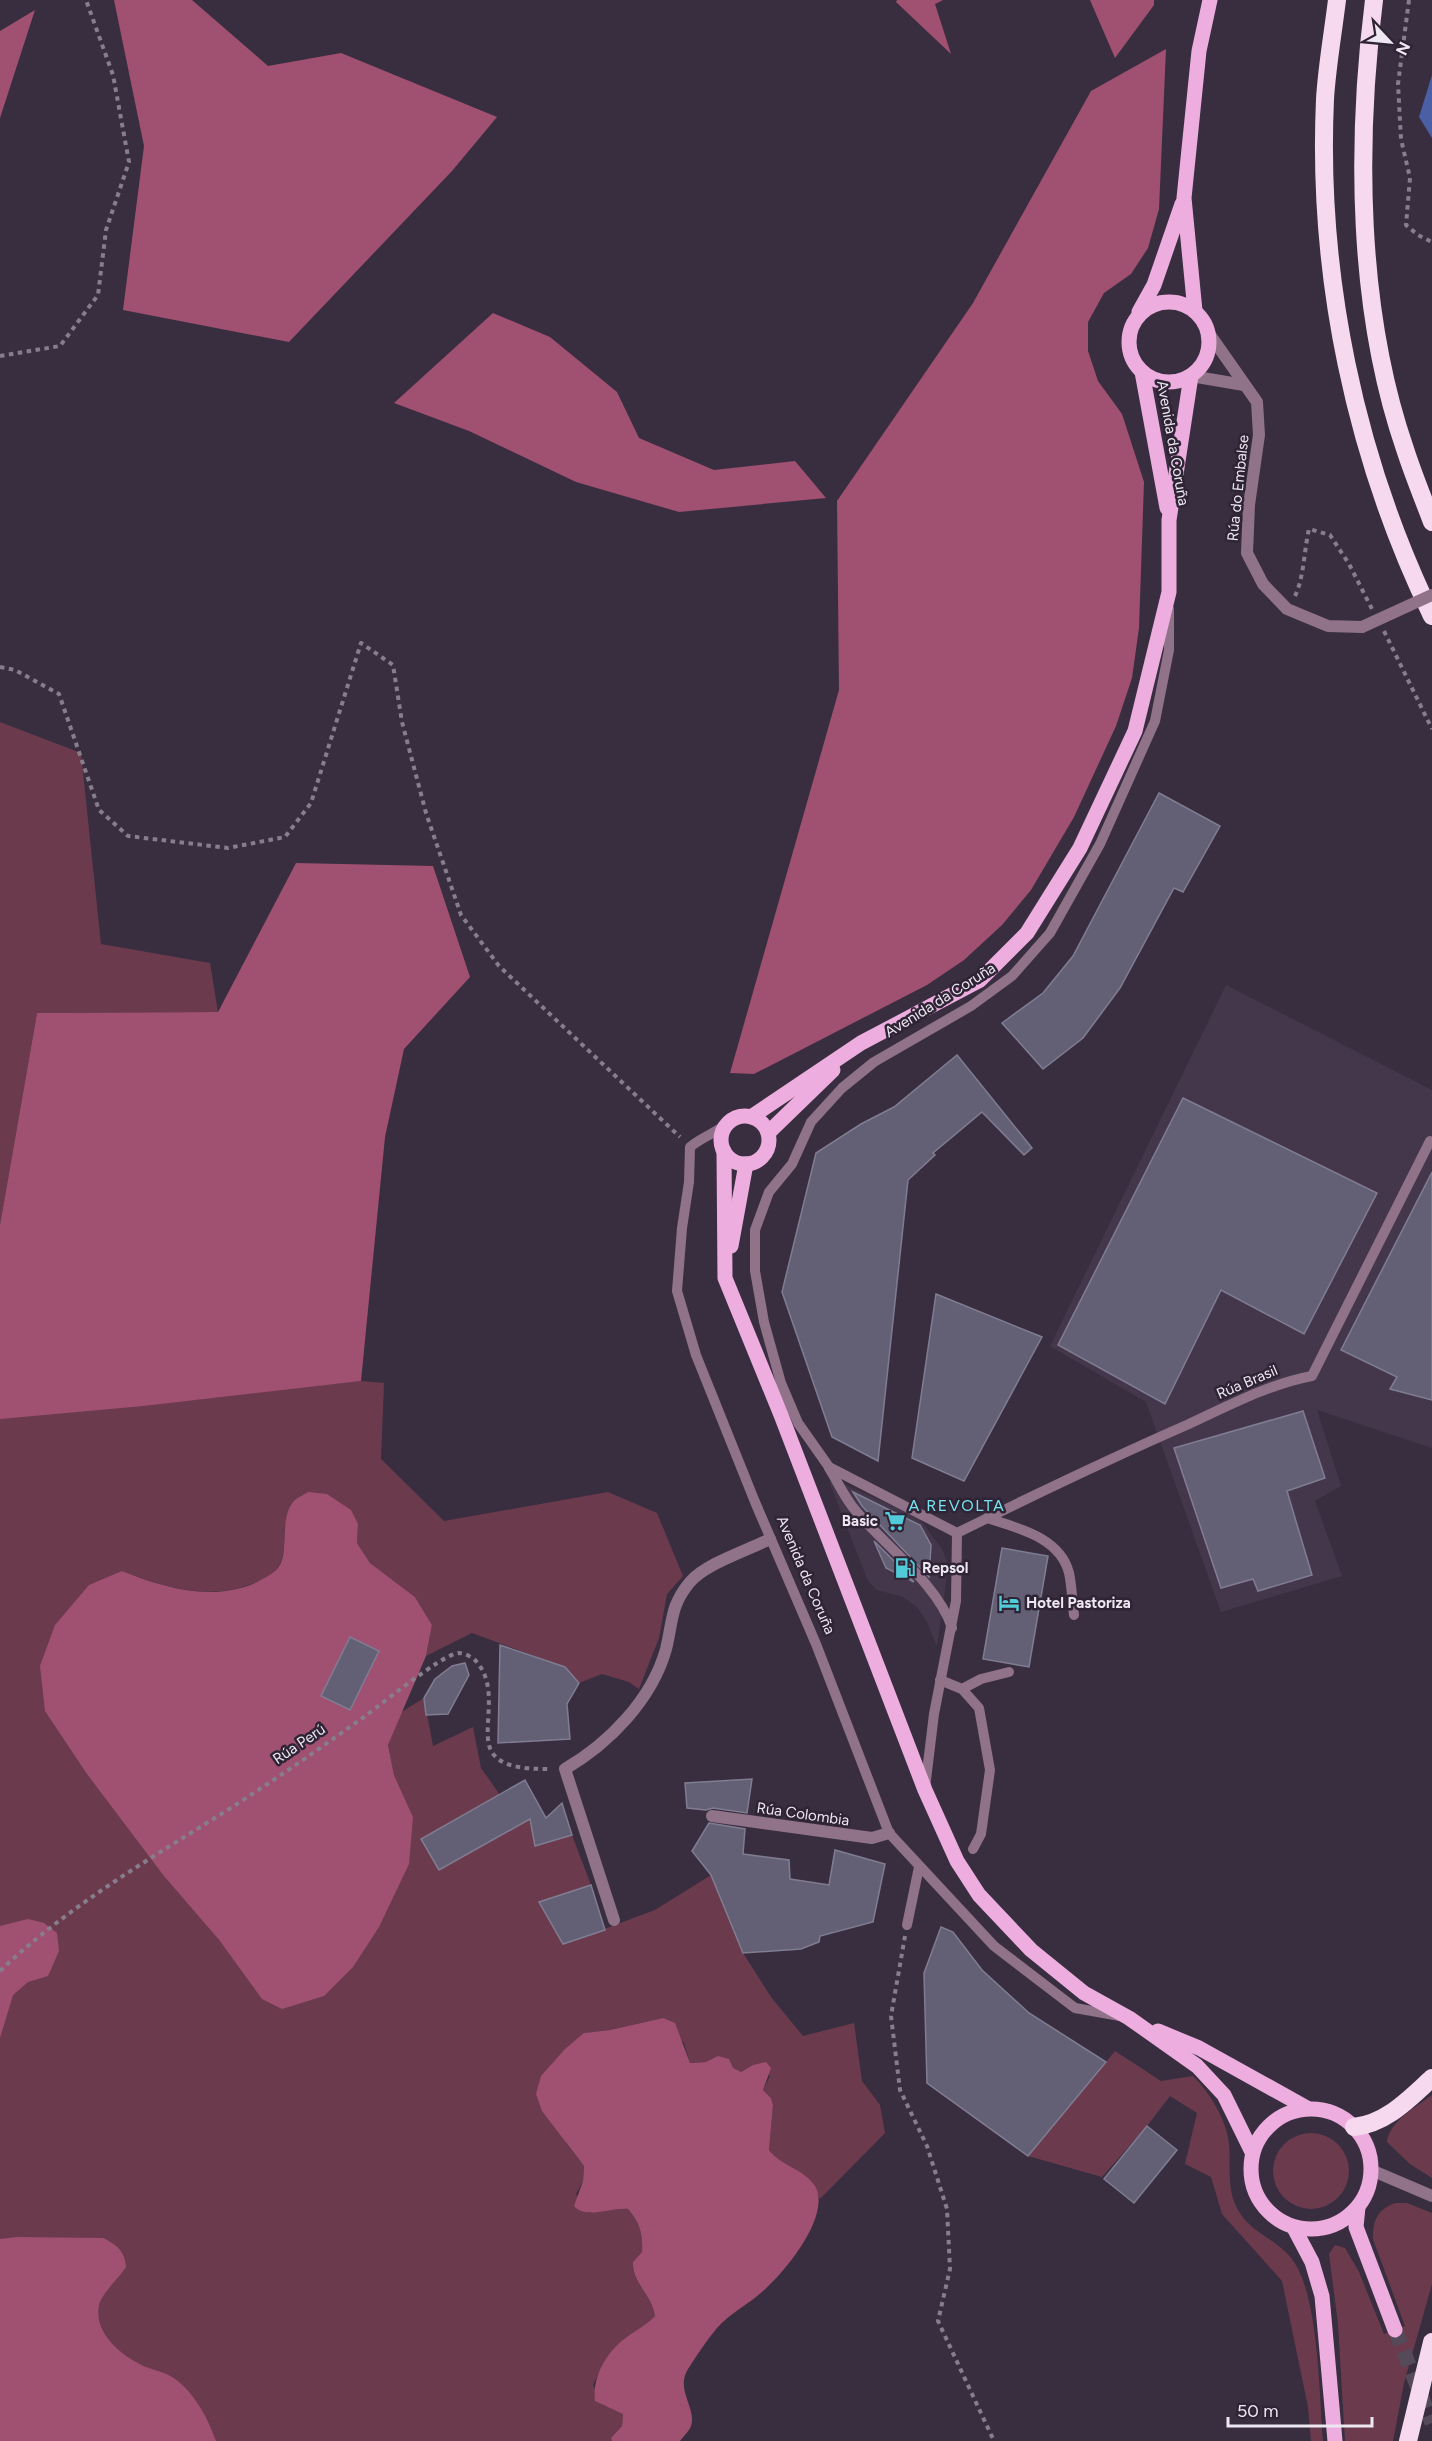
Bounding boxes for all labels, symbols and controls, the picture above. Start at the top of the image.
north arrow [1360,12,1420,72]
text: N [1392,39,1414,58]
street label: Avenida da Coruña [1153,379,1193,507]
street label: Rúa do Embalse [1223,434,1253,542]
street label: Avenida da Coruña [881,959,999,1041]
street label: Rúa Brasil [1214,1361,1280,1403]
district label: A REVOLTA [909,1496,1005,1515]
supermarket icon: Basic [883,1509,907,1533]
place label: Basic [842,1512,878,1530]
street label: Avenida da Coruña [773,1513,839,1637]
fuel station icon: Repsol [893,1556,917,1580]
place label: Repsol [922,1559,968,1577]
hotel icon: Hotel Pastoriza [997,1591,1021,1615]
place label: Hotel Pastoriza [1026,1594,1131,1612]
street label: Rúa Perú [269,1720,329,1768]
street label: Rúa Colombia [756,1799,850,1829]
scale bar [1228,2390,1372,2428]
text: 50 m [1237,2400,1279,2422]

